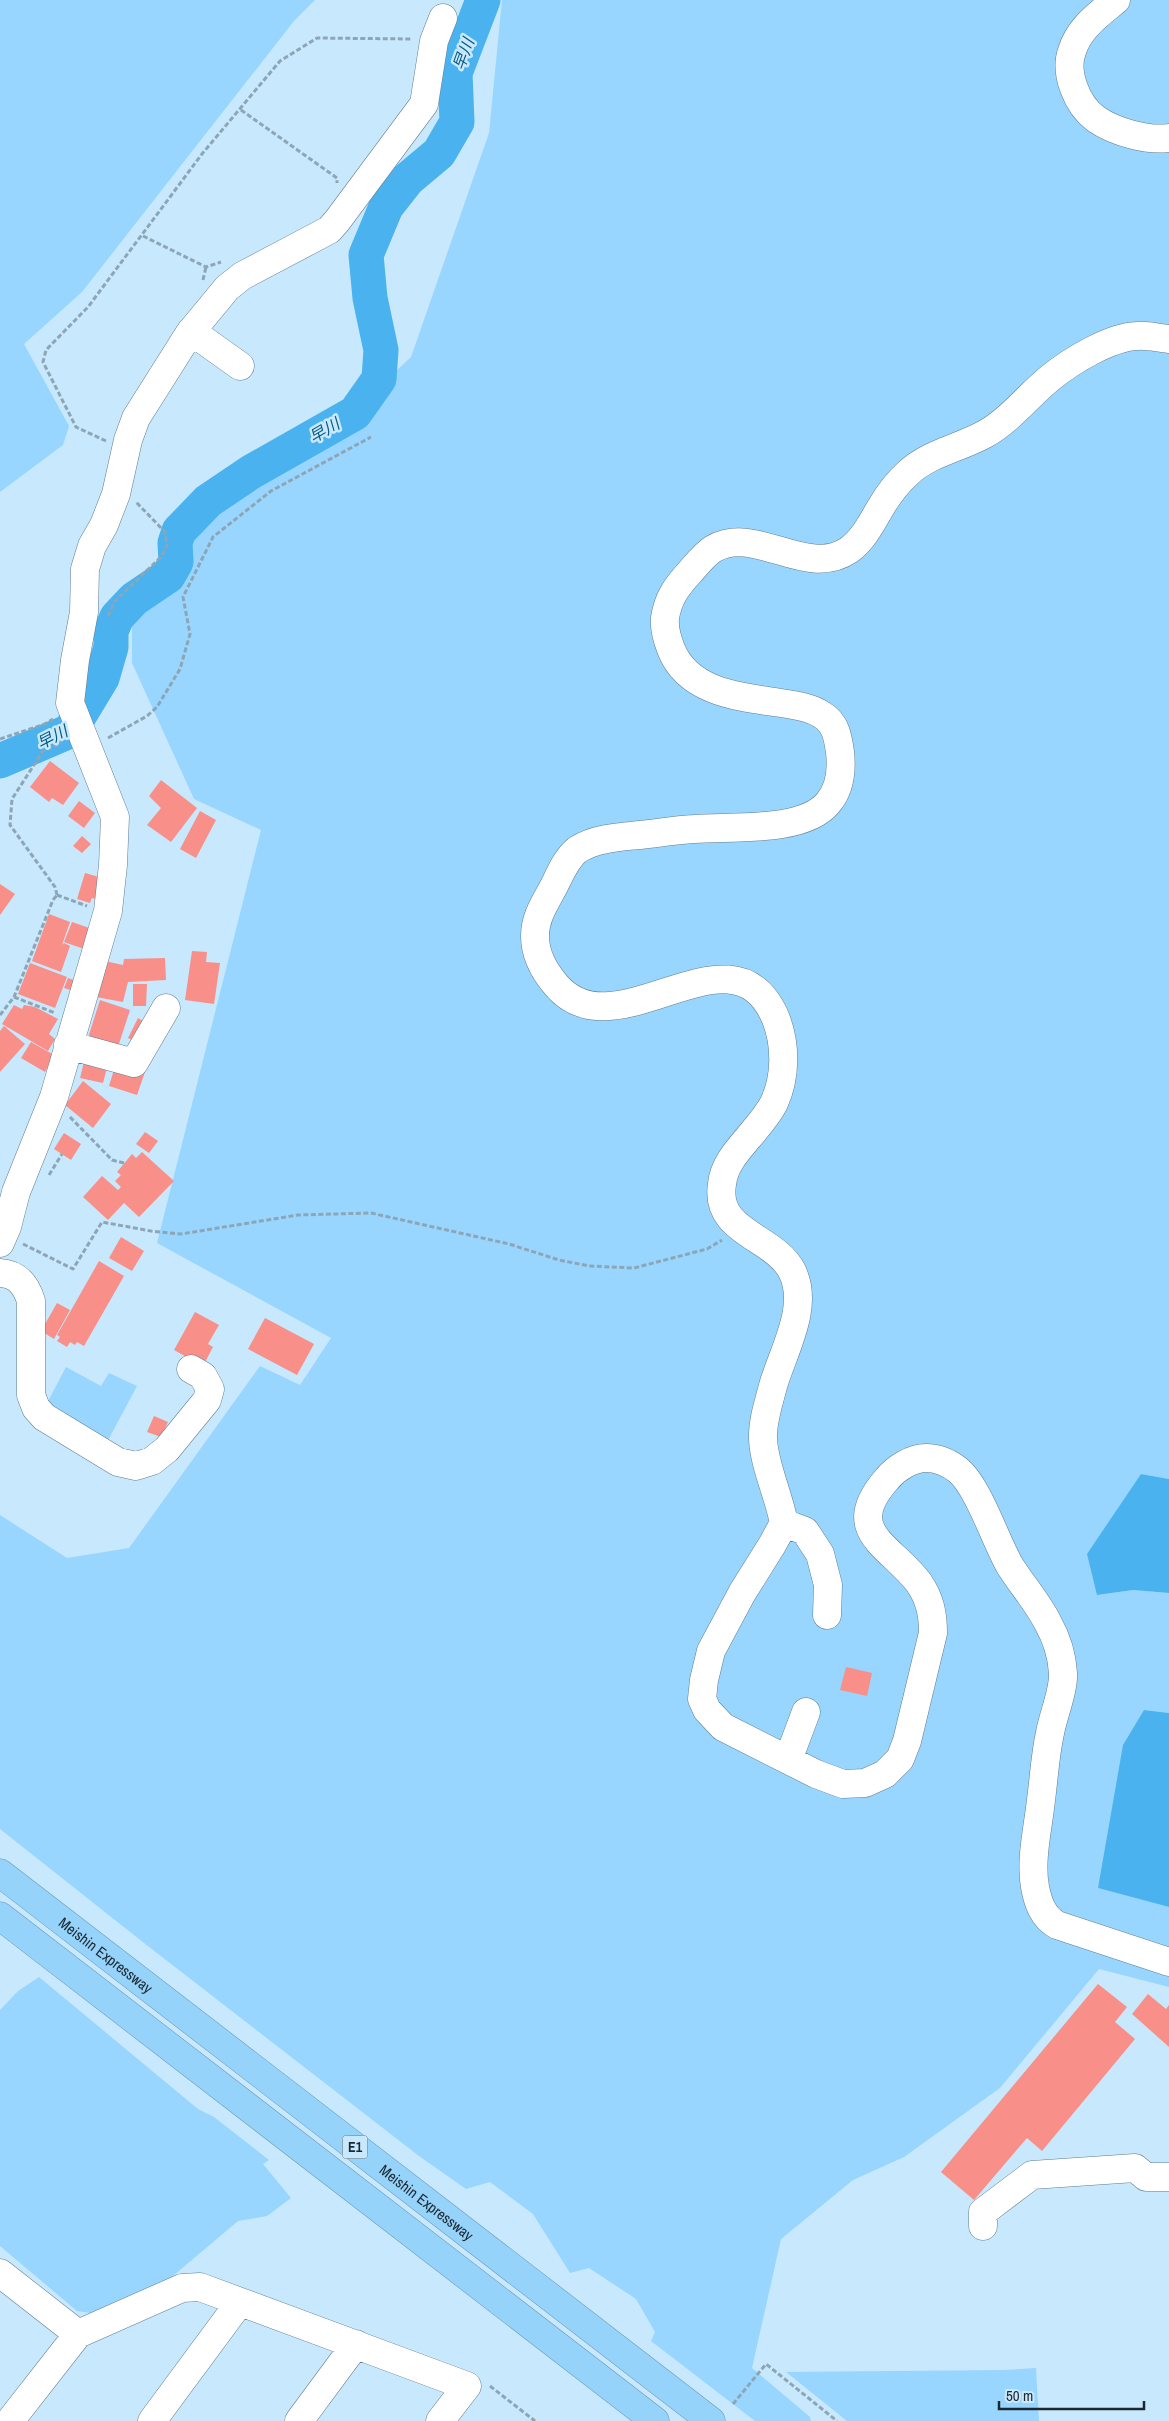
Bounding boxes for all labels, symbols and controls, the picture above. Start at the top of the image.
water label: 早川 [447,33,479,73]
water label: 早川 [305,411,345,448]
water label: 早川 [33,719,73,754]
street label: Meishin Expressway [55,1912,158,1998]
road number: E1 [342,2136,368,2158]
street label: Meishin Expressway [376,2159,479,2246]
scale bar [999,2378,1144,2410]
text: 50 m [1006,2385,1033,2406]

